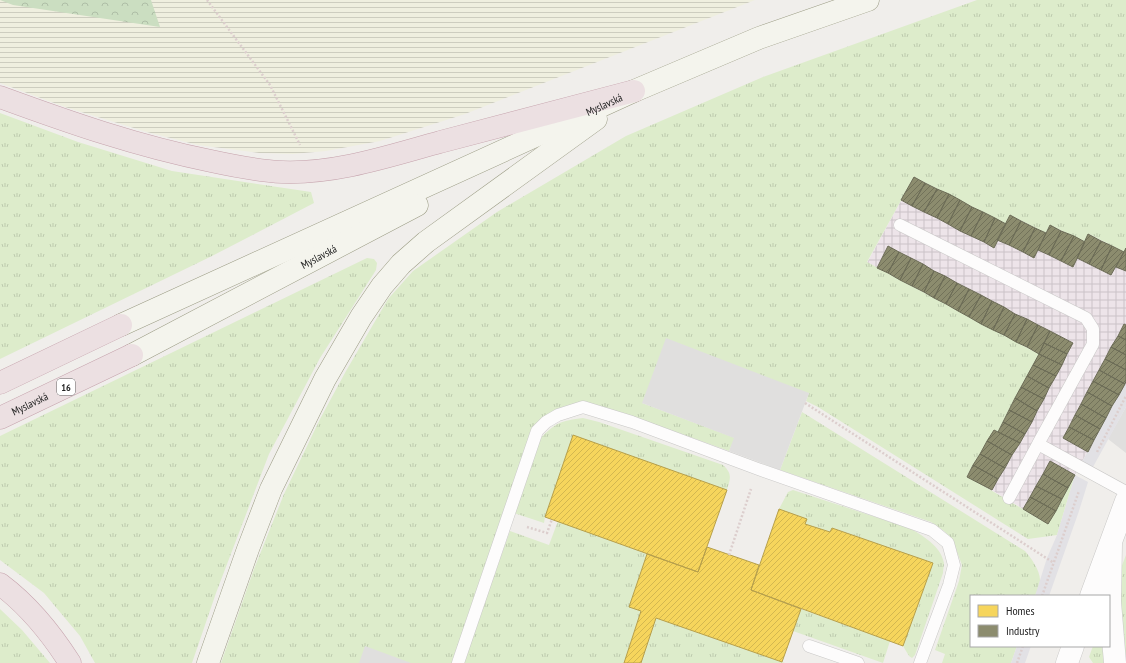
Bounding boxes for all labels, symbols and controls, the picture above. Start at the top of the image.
street label: Myslavská [584,90,625,119]
street label: Myslavská [298,242,339,272]
road number: 16 [57,379,75,395]
street label: Myslavská [9,389,50,418]
legend [970,595,1110,647]
text: Homes [1006,603,1034,618]
text: Industry [1006,623,1040,638]

